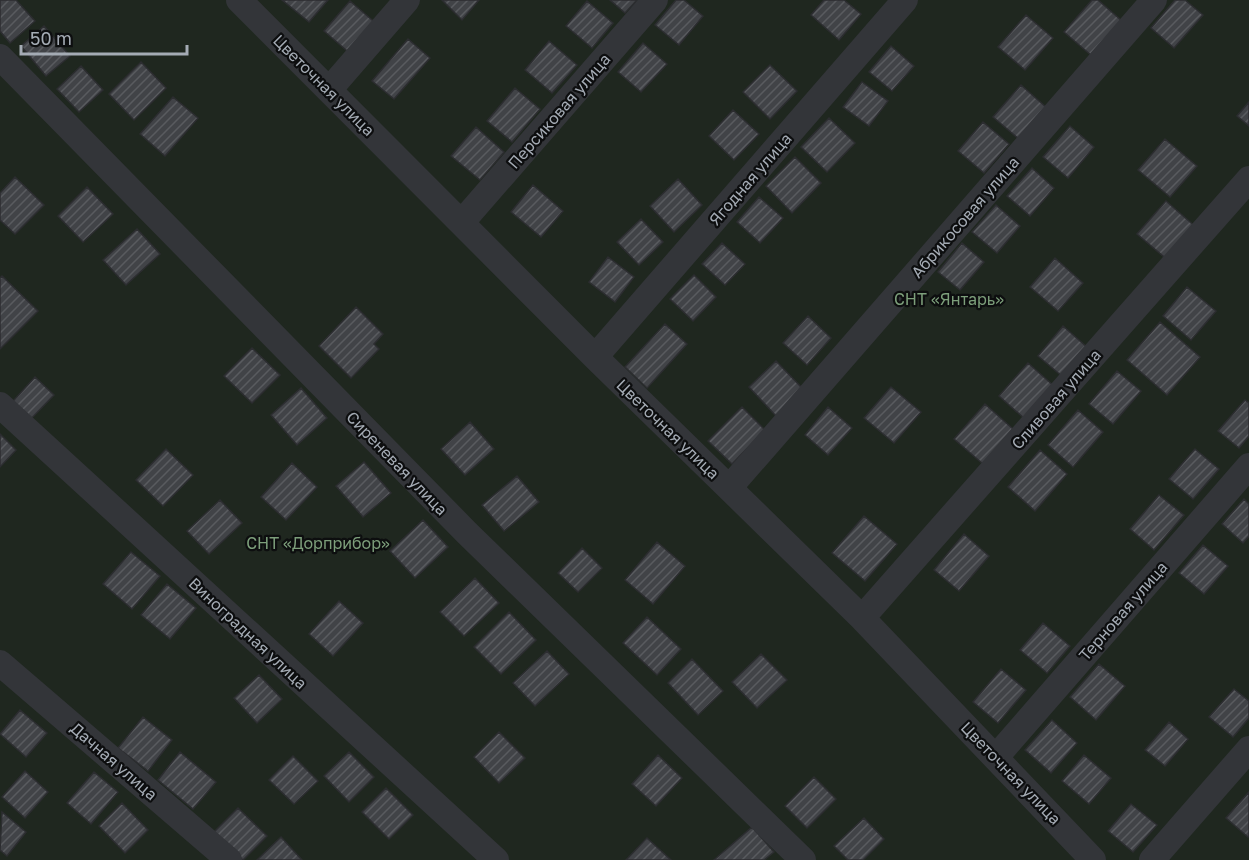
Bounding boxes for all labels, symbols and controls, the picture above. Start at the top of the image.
scale bar [21,18,188,56]
text: 50 m [30,27,72,49]
street label: Цветочная улица [269,30,379,140]
street label: Персиковая улица [504,49,614,173]
street label: Ягодная улица [704,129,796,229]
street label: Абрикосовая улица [907,152,1023,282]
park label: СНТ «Янтарь» [894,289,1004,309]
street label: Сливовая улица [1007,345,1105,453]
street label: Цветочная улица [612,375,724,483]
street label: Сиреневая улица [342,407,452,519]
park label: СНТ «Дорприбор» [246,533,390,553]
street label: Терновая улица [1074,557,1172,665]
street label: Виноградная улица [185,573,311,693]
street label: Цветочная улица [957,717,1065,829]
street label: Дачная улица [67,718,161,804]

